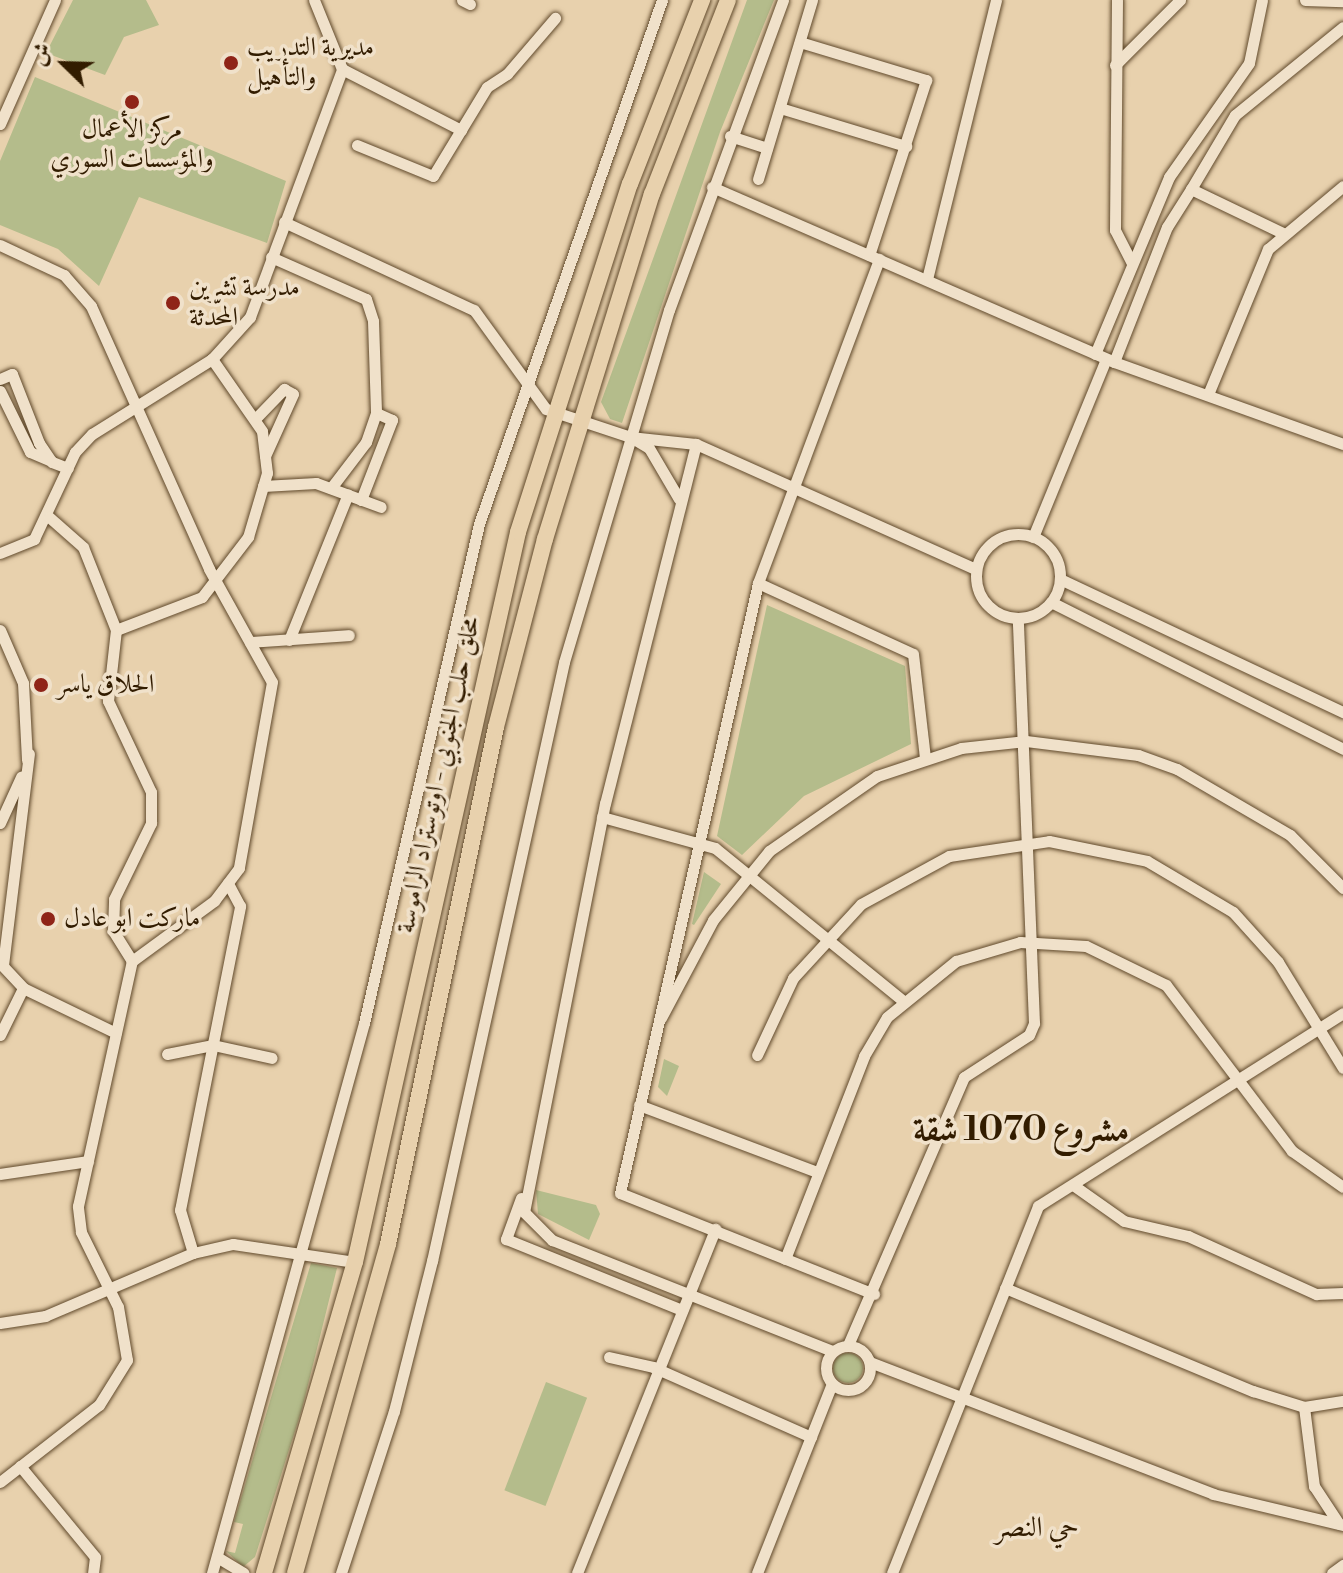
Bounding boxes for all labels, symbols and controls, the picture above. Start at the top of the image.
north arrow [24,24,104,104]
place label: مديرية التدريب والتأهيل [247,32,374,94]
text: ش [25,39,58,70]
marker: مديرية التدريب والتأهيل [222,54,240,72]
marker: مركز الأعمال والمؤسسات السوري [123,93,141,111]
place label: مركز الأعمال والمؤسسات السوري [50,114,214,176]
place label: مدرسة تشرين المحّدثة [189,272,300,334]
marker: مدرسة تشرين المحّدثة [164,294,182,312]
street label: محلق حلب الجنوبي - اوتوستراد الراموسة [390,614,488,936]
place label: الحلاق ياسر [57,669,154,701]
marker: الحلاق ياسر [32,676,50,694]
place label: ماركت ابو عادل [64,903,200,935]
marker: ماركت ابو عادل [39,910,57,928]
district label: مشروع 1070 شقة [913,1111,1129,1151]
district label: حي النصر [995,1511,1079,1545]

